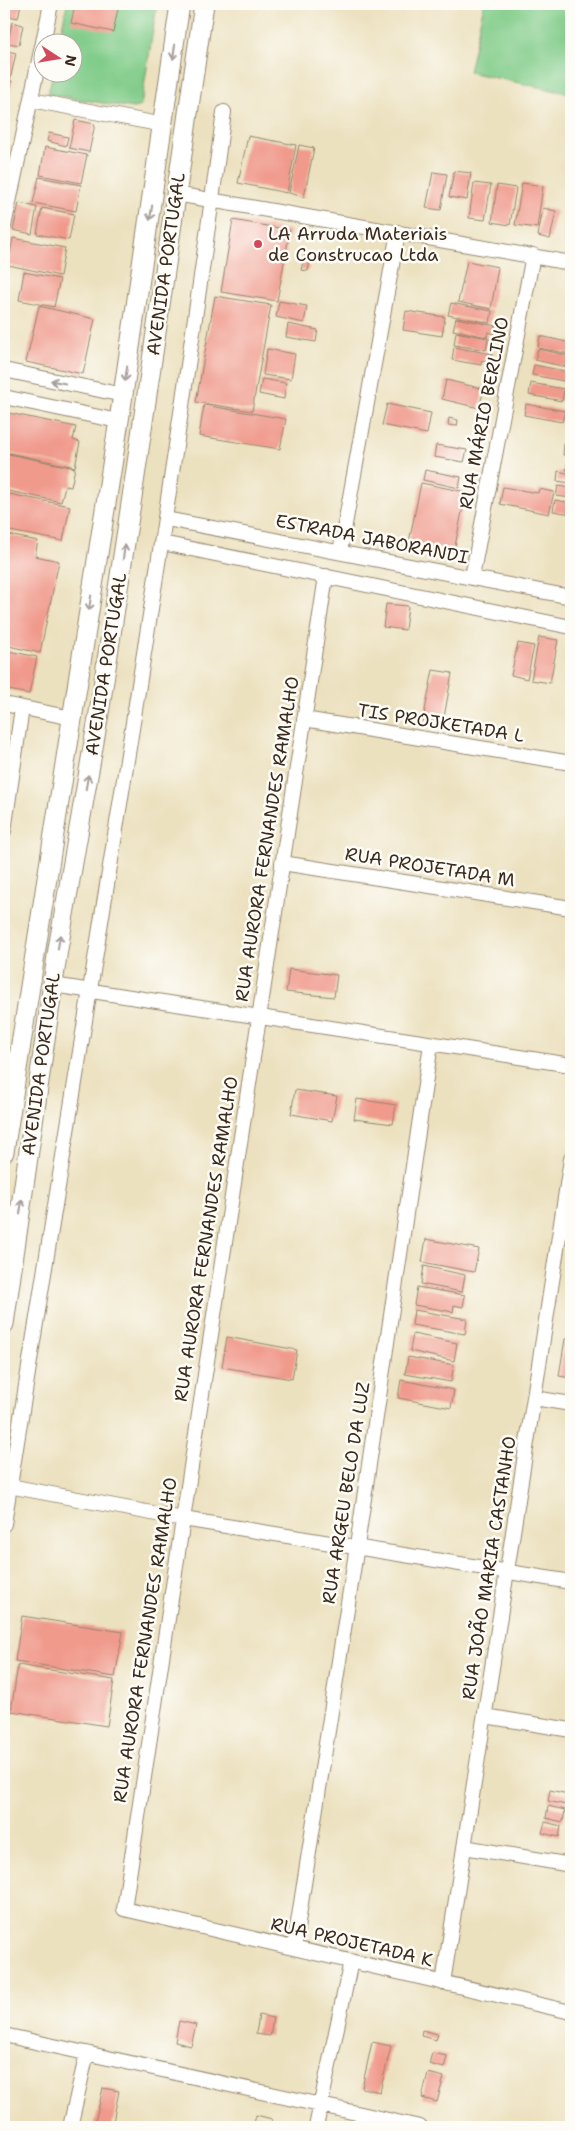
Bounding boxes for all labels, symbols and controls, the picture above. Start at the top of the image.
north arrow [32,32,82,82]
one-way arrow [169,44,179,60]
text: N [61,53,81,68]
street label: AVENIDA PORTUGAL [141,171,191,357]
one-way arrow [145,205,155,221]
place label: LA Arruda Materiais de Construcao Ltda [268,222,447,267]
marker: LA Arruda Materiais de Construcao Ltda [252,238,264,250]
street label: RUA MÁRIO BERLINO [454,315,514,511]
one-way arrow [121,365,131,381]
one-way arrow [50,376,66,386]
street label: ESTRADA JABORANDI [274,509,470,569]
one-way arrow [119,545,129,561]
street label: AVENIDA PORTUGAL [80,571,132,757]
one-way arrow [85,595,95,611]
street label: RUA AURORA FERNANDES RAMALHO [229,674,305,1004]
street label: TIS PROJKETADA L [356,698,526,748]
one-way arrow [82,774,92,790]
street label: RUA PROJETADA M [343,842,517,892]
one-way arrow [55,934,65,950]
street label: AVENIDA PORTUGAL [16,971,66,1157]
street label: RUA AURORA FERNANDES RAMALHO [168,1074,244,1404]
one-way arrow [16,1199,26,1215]
street label: RUA ARGEU BELO DA LUZ [317,1380,375,1606]
street label: RUA JOÃO MARIA CASTANHO [456,1434,522,1702]
street label: RUA AURORA FERNANDES RAMALHO [107,1475,183,1805]
street label: RUA PROJETADA K [268,1912,436,1972]

